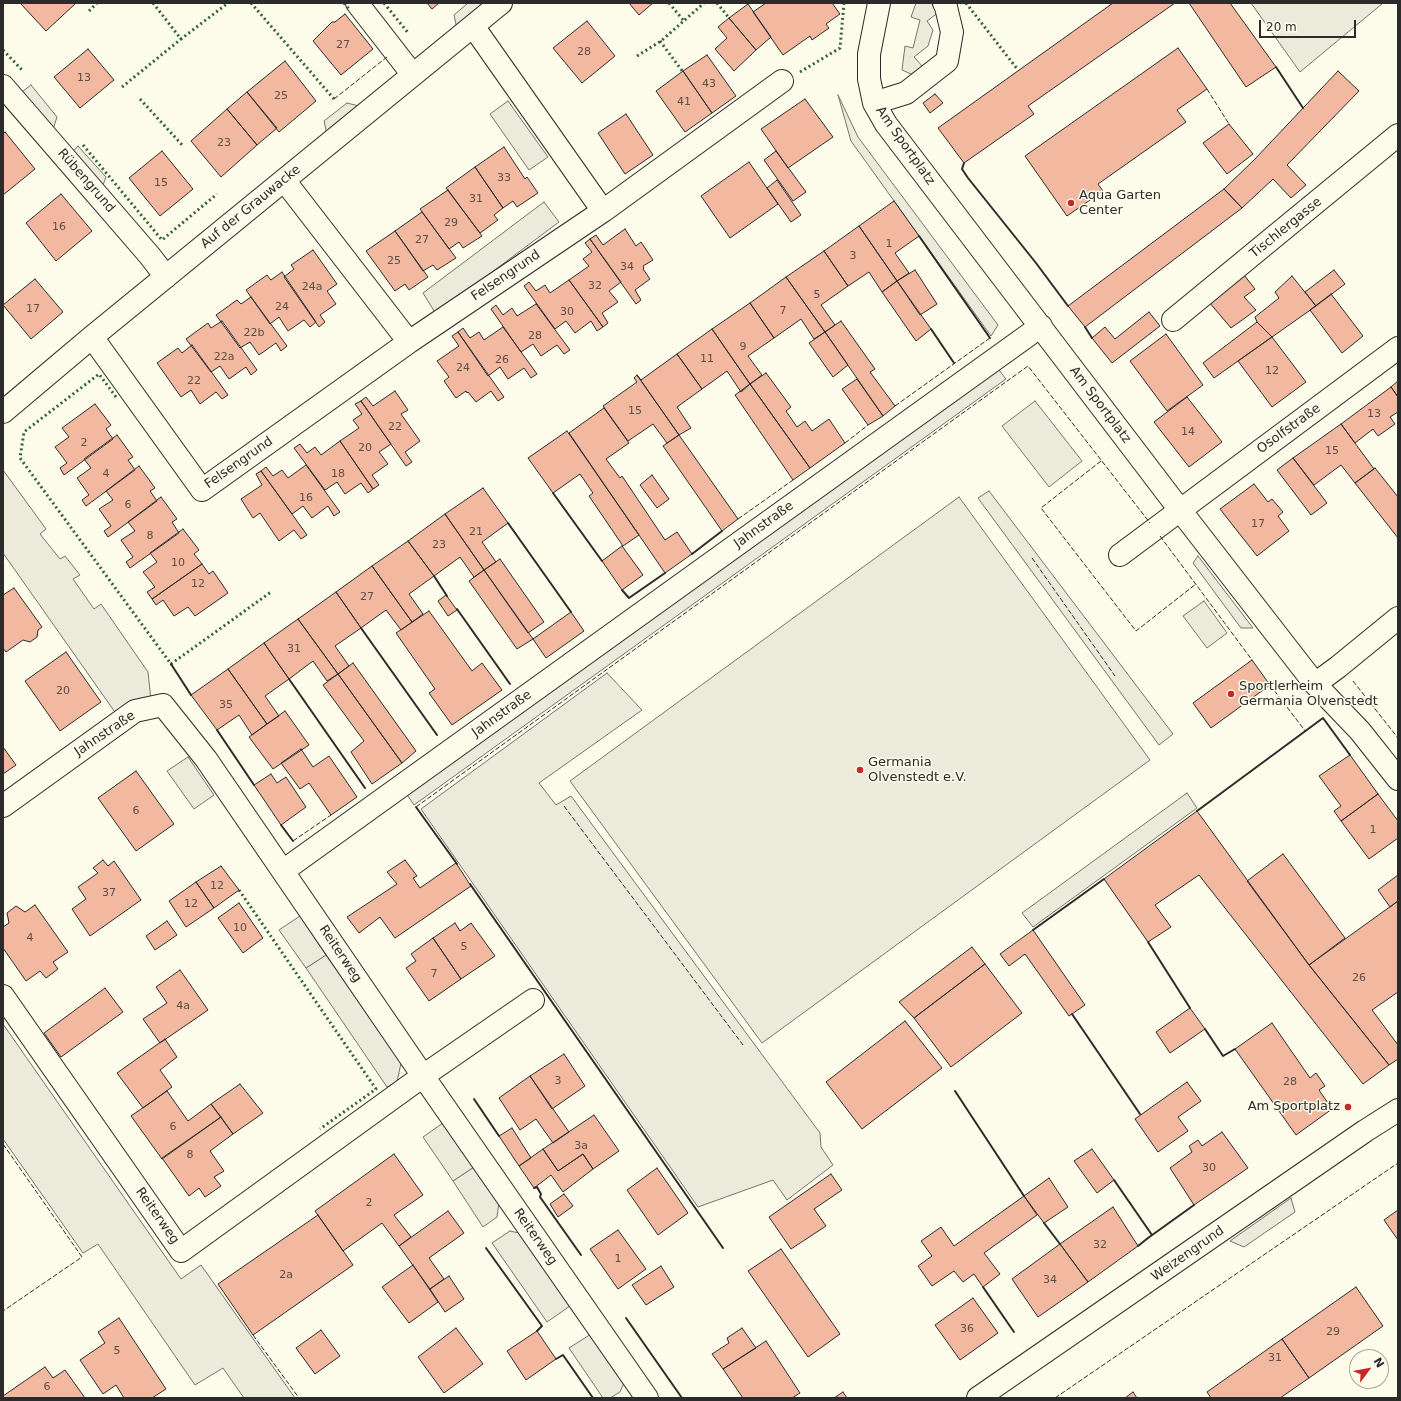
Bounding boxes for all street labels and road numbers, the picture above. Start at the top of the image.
street label: Am Sportplatz [872,104,938,188]
street label: Rübengrund [54,146,118,216]
street label: Auf der Grauwacke [198,162,304,252]
street label: Tischlergasse [1247,194,1325,262]
street label: Felsengrund [469,247,543,305]
street label: Am Sportplatz [1066,363,1134,447]
street label: Osolfstraße [1254,401,1324,457]
street label: Felsengrund [202,434,276,492]
street label: Jahnstraße [731,498,797,552]
street label: Jahnstraße [469,687,535,741]
street label: Jahnstraße [72,708,138,760]
street label: Reiterweg [315,923,365,985]
street label: Reiterweg [132,1185,182,1247]
street label: Reiterweg [510,1206,560,1268]
street label: Weizengrund [1149,1223,1227,1285]

